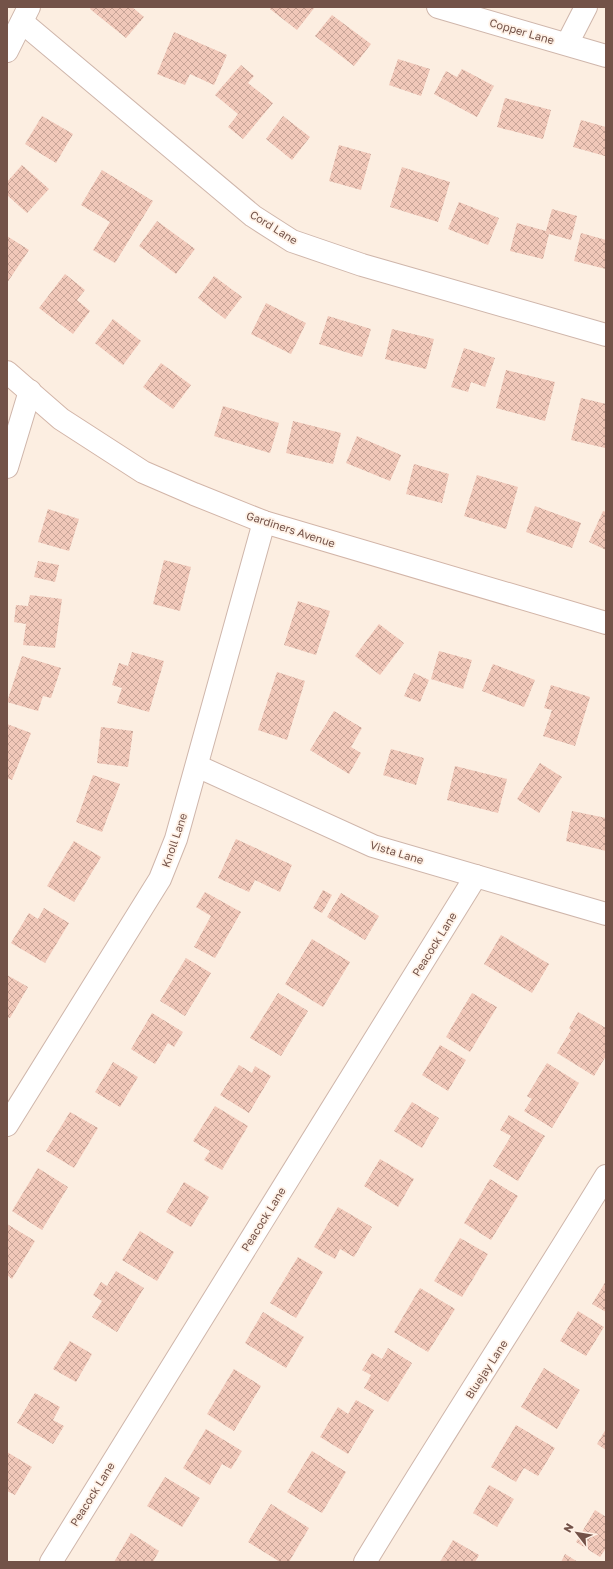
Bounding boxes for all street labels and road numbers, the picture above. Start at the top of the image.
street label: Copper Lane [488,16,556,46]
street label: Cord Lane [248,207,300,247]
street label: Gardiners Avenue [245,508,337,550]
street label: Knoll Lane [159,811,189,869]
street label: Vista Lane [369,838,425,866]
street label: Peacock Lane [409,910,459,978]
street label: Peacock Lane [238,1185,288,1253]
street label: Bluejay Lane [462,1337,510,1401]
street label: Peacock Lane [67,1460,117,1528]

